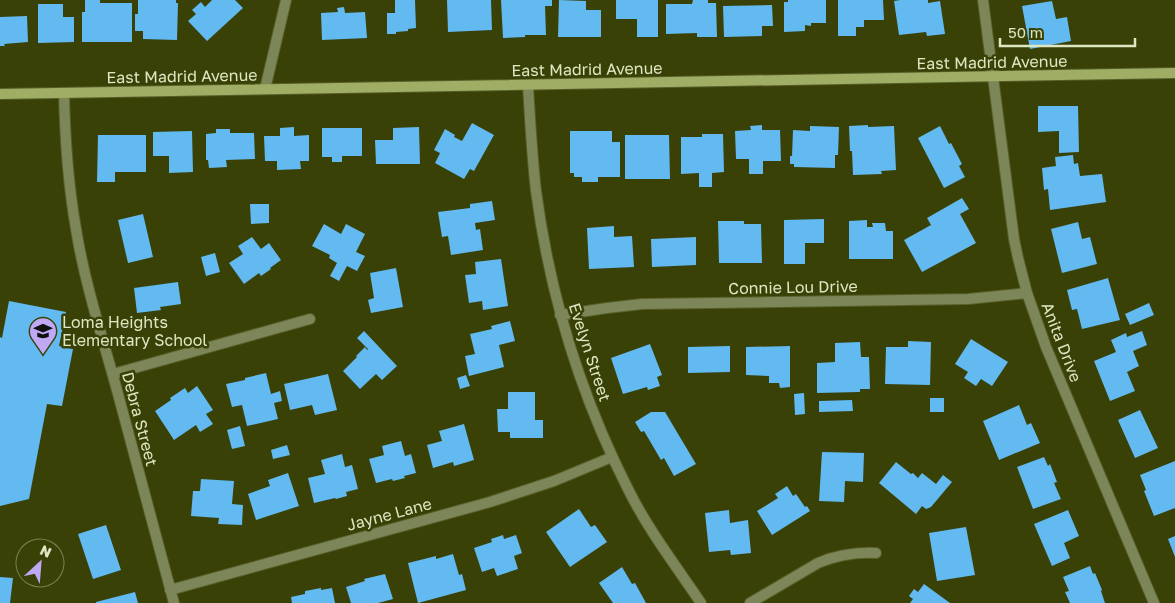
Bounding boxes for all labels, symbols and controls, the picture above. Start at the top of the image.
scale bar [1000,15,1135,47]
text: 50 m [1008,23,1043,41]
street label: East Madrid Avenue [916,51,1068,73]
street label: East Madrid Avenue [511,58,663,80]
street label: East Madrid Avenue [106,65,258,87]
street label: Connie Lou Drive [728,276,858,298]
street label: Anita Drive [1038,299,1086,385]
street label: Evelyn Street [565,300,615,404]
place label: Loma Heights Elementary School [62,312,207,350]
school or university icon: Loma Heights Elementary School [28,316,58,355]
street label: Debra Street [118,370,162,468]
street label: Jayne Lane [344,493,434,535]
north arrow [15,538,65,588]
text: N [37,541,54,561]

